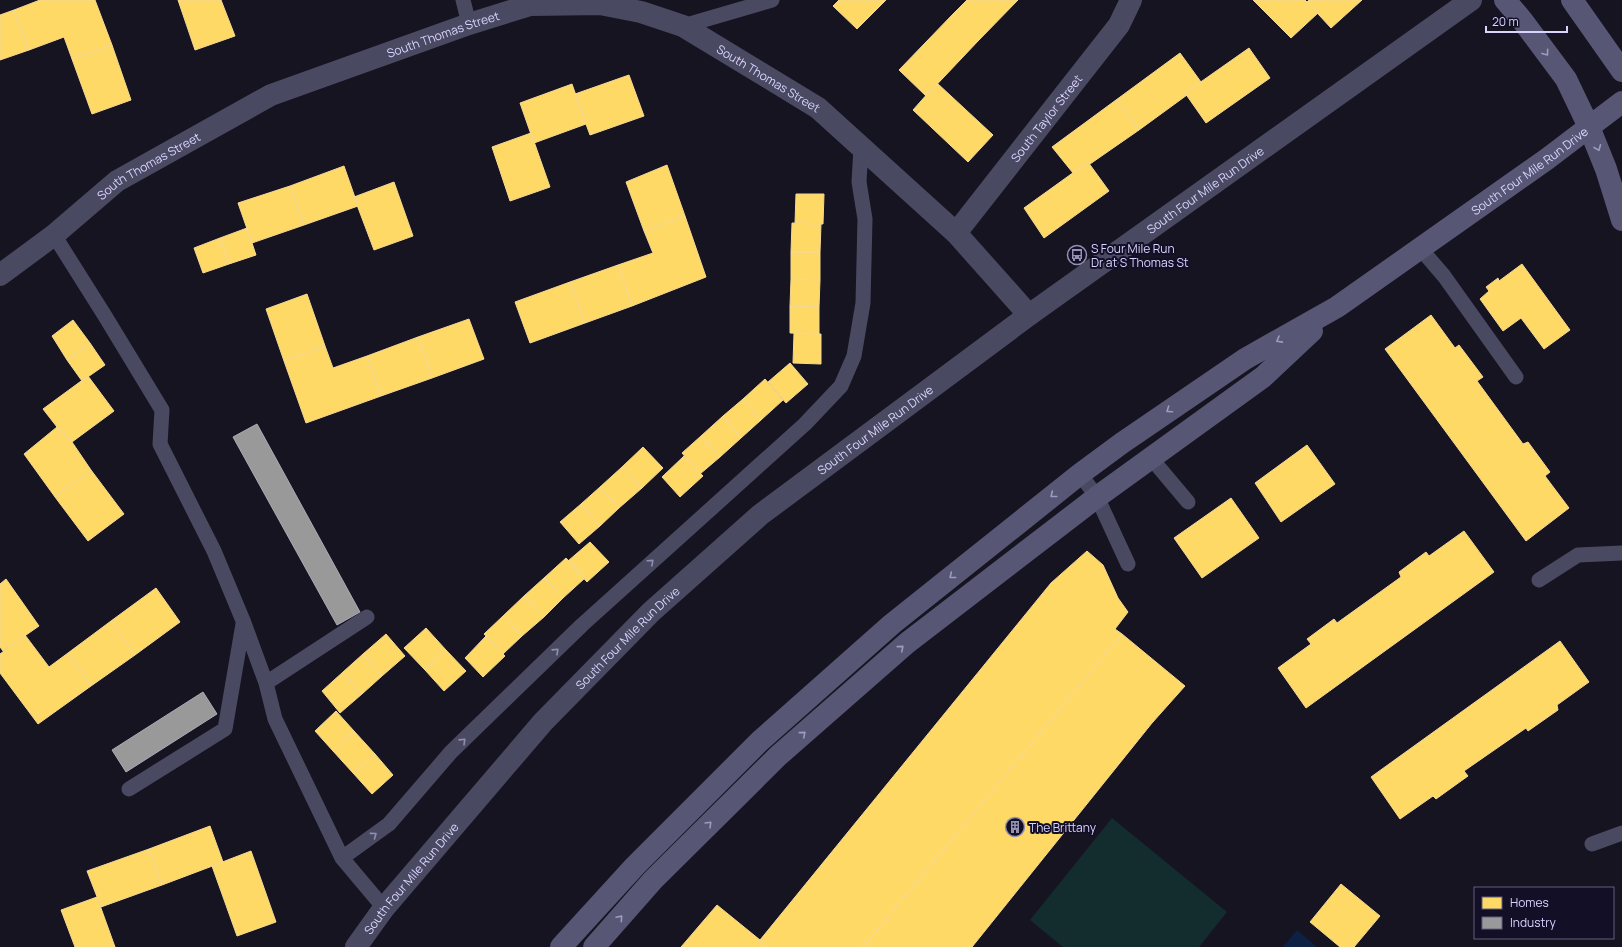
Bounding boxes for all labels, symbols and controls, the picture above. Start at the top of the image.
street label: South Thomas Street [384,7,502,61]
scale bar [1486,8,1567,34]
text: 20 m [1492,13,1519,30]
street label: South Thomas Street [714,40,824,116]
one-way arrow [1541,48,1548,55]
street label: South Taylor Street [1006,71,1086,165]
street label: South Four Mile Run Drive [1467,123,1591,219]
street label: South Thomas Street [93,128,203,203]
street label: South Four Mile Run Drive [1143,142,1267,237]
one-way arrow [1593,145,1601,152]
place label: S Four Mile Run Dr at S Thomas St [1091,240,1189,271]
bus stop icon: S Four Mile Run Dr at S Thomas St [1066,244,1088,266]
one-way arrow [1276,335,1283,343]
street label: South Four Mile Run Drive [814,381,936,478]
one-way arrow [1167,405,1174,412]
one-way arrow [1051,491,1058,498]
one-way arrow [647,560,654,567]
one-way arrow [949,572,956,579]
street label: South Four Mile Run Drive [571,582,683,693]
one-way arrow [896,646,904,653]
one-way arrow [551,648,559,655]
one-way arrow [798,731,806,738]
one-way arrow [458,738,466,746]
building icon: The Brittany [1004,816,1026,838]
street label: South Four Mile Run Drive [359,819,462,937]
place label: The Brittany [1029,819,1097,836]
one-way arrow [705,821,712,829]
one-way arrow [369,833,376,840]
legend [1474,887,1614,939]
text: Homes [1510,894,1549,911]
text: Industry [1510,914,1556,931]
one-way arrow [615,915,622,922]

